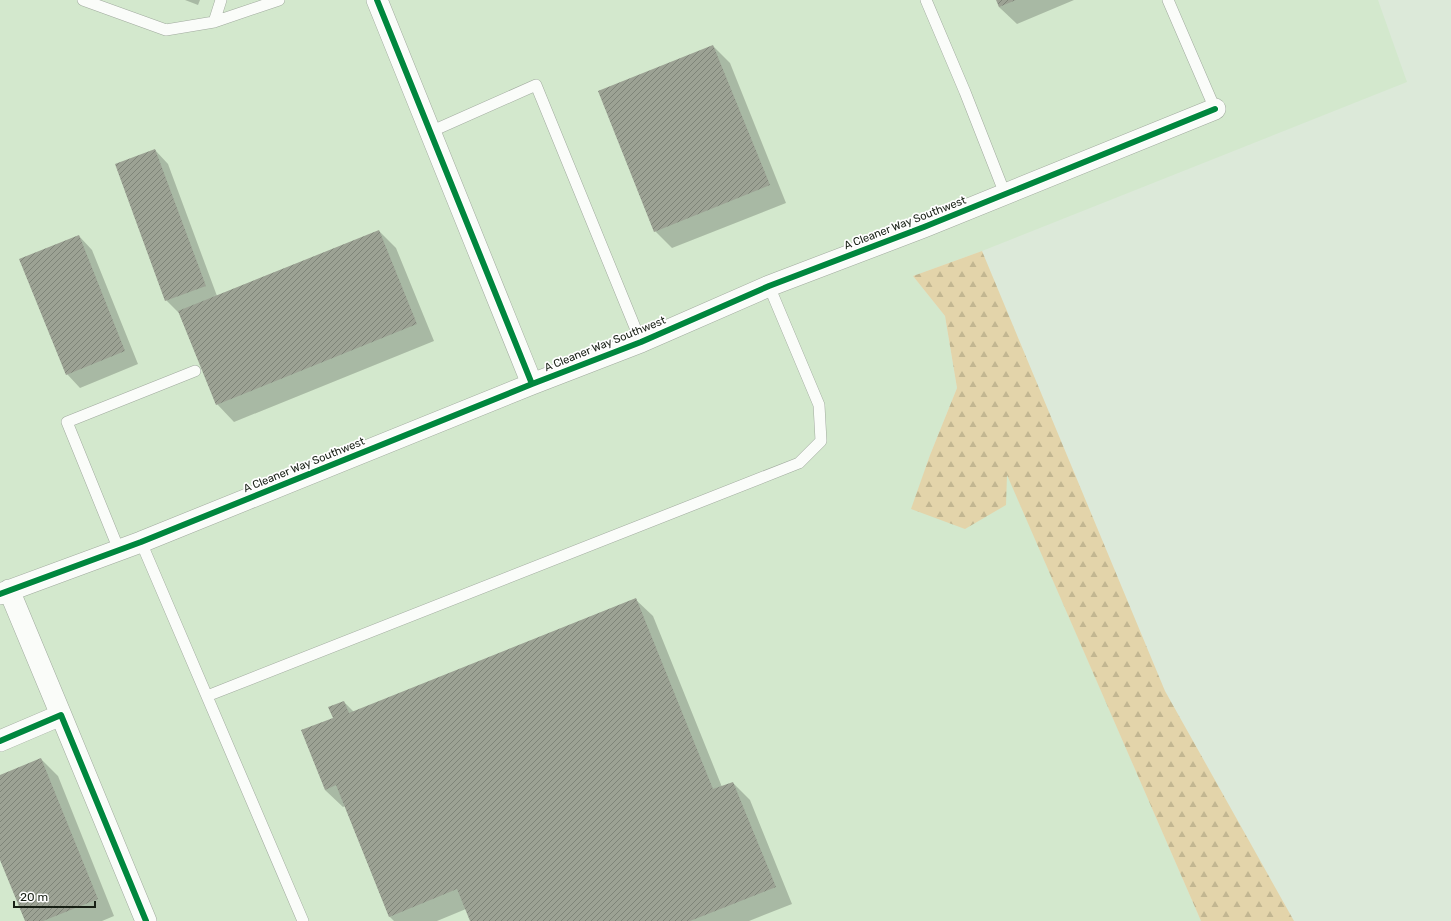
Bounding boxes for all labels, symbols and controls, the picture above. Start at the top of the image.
street label: A Cleaner Way Southwest [842,193,969,252]
street label: A Cleaner Way Southwest [542,313,668,374]
street label: A Cleaner Way Southwest [241,434,367,495]
scale bar [14,883,95,909]
text: 20 m [20,890,48,904]

